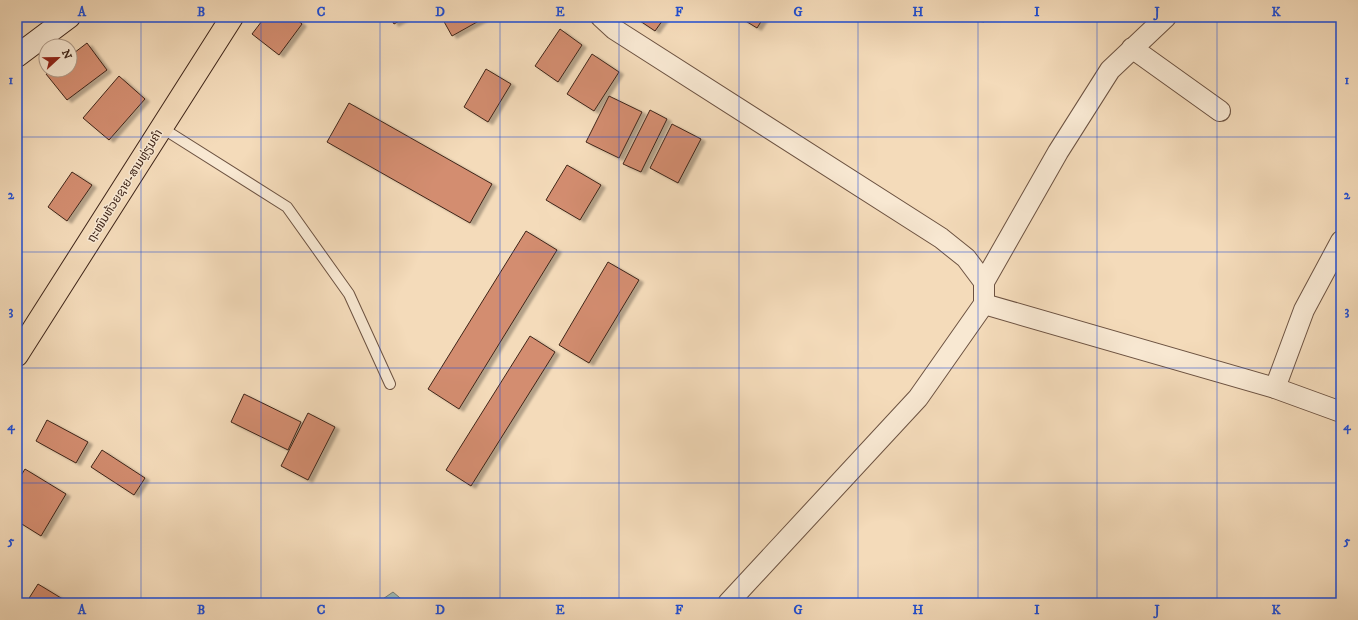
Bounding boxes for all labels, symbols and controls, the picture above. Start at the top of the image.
text: A [77,4,87,20]
text: B [197,4,205,20]
text: C [317,4,326,20]
text: D [435,4,445,20]
text: E [555,4,565,20]
text: F [675,4,684,20]
text: G [793,4,803,20]
text: H [913,4,924,20]
text: I [1034,4,1040,20]
text: J [1152,4,1160,21]
text: K [1271,4,1281,20]
north arrow [38,38,78,78]
text: N [58,48,75,61]
text: 1 [9,72,14,88]
text: 1 [1345,72,1350,88]
street label: ຖະໜົນຫ້ວຍຊາຍ-ສາມຫຼ່ຽມຄຳ [84,127,166,245]
text: 2 [8,187,15,203]
text: 2 [1344,187,1351,203]
text: 3 [9,303,14,319]
text: 3 [1345,303,1350,319]
text: 4 [6,418,15,435]
text: 4 [1342,418,1351,435]
text: 5 [7,533,15,549]
text: 5 [1343,533,1351,549]
text: A [77,602,87,618]
text: B [197,602,205,618]
text: C [317,602,326,618]
text: D [435,602,445,618]
text: E [555,602,565,618]
text: F [675,602,684,618]
text: G [793,602,803,618]
text: H [913,602,924,618]
text: I [1034,602,1040,618]
text: J [1152,602,1160,619]
text: K [1271,602,1281,618]

